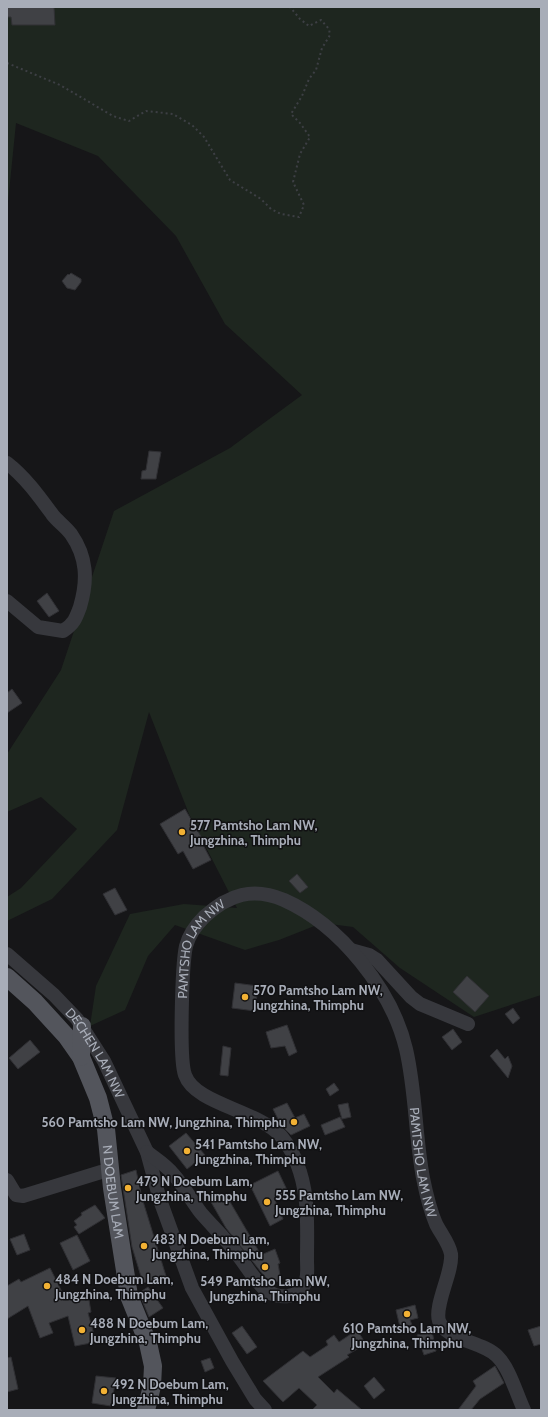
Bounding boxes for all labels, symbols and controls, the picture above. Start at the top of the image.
place label: 577 Pamtsho Lam NW, Jungzhina, Thimphu [189,817,317,848]
marker: 577 Pamtsho Lam NW, Jungzhina, Thimphu [177,827,187,837]
street label: PAMTSHO LAM NW [174,895,228,999]
place label: 570 Pamtsho Lam NW, Jungzhina, Thimphu [252,982,383,1013]
marker: 570 Pamtsho Lam NW, Jungzhina, Thimphu [240,992,250,1002]
street label: DECHEN LAM NW [62,1004,128,1101]
street label: PAMTSHO LAM NW [407,1107,441,1220]
place label: 560 Pamtsho Lam NW, Jungzhina, Thimphu [42,1114,286,1130]
marker: 560 Pamtsho Lam NW, Jungzhina, Thimphu [289,1117,299,1127]
place label: 541 Pamtsho Lam NW, Jungzhina, Thimphu [194,1136,322,1167]
street label: N DOEBUM LAM [100,1144,128,1240]
marker: 541 Pamtsho Lam NW, Jungzhina, Thimphu [182,1146,192,1156]
place label: 479 N Doebum Lam, Jungzhina, Thimphu [135,1173,253,1204]
marker: 479 N Doebum Lam, Jungzhina, Thimphu [123,1183,133,1193]
place label: 555 Pamtsho Lam NW, Jungzhina, Thimphu [274,1187,403,1218]
marker: 555 Pamtsho Lam NW, Jungzhina, Thimphu [262,1197,272,1207]
place label: 483 N Doebum Lam, Jungzhina, Thimphu [151,1231,269,1262]
marker: 483 N Doebum Lam, Jungzhina, Thimphu [139,1241,149,1251]
marker: 549 Pamtsho Lam NW, Jungzhina, Thimphu [260,1262,270,1272]
place label: 484 N Doebum Lam, Jungzhina, Thimphu [54,1271,174,1302]
place label: 549 Pamtsho Lam NW, Jungzhina, Thimphu [200,1273,330,1304]
marker: 484 N Doebum Lam, Jungzhina, Thimphu [42,1281,52,1291]
marker: 610 Pamtsho Lam NW, Jungzhina, Thimphu [402,1309,412,1319]
place label: 488 N Doebum Lam, Jungzhina, Thimphu [89,1315,208,1346]
place label: 610 Pamtsho Lam NW, Jungzhina, Thimphu [343,1320,471,1351]
marker: 488 N Doebum Lam, Jungzhina, Thimphu [77,1325,87,1335]
place label: 492 N Doebum Lam, Jungzhina, Thimphu [111,1376,229,1407]
marker: 492 N Doebum Lam, Jungzhina, Thimphu [99,1386,109,1396]

